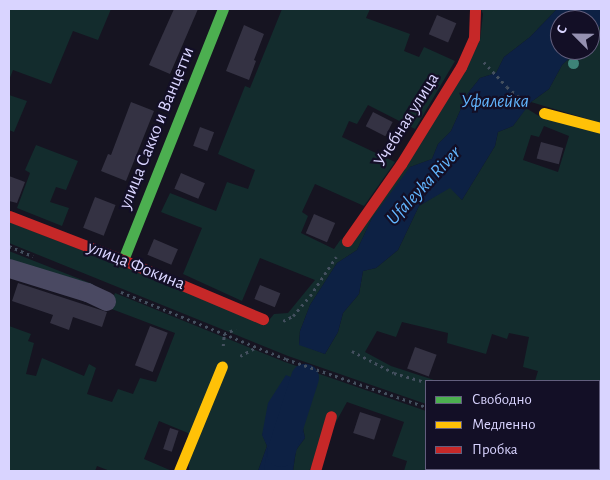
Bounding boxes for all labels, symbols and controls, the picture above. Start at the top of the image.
north arrow [550,10,600,60]
text: С [554,23,570,36]
street label: улица Сакко и Ванцетти [115,44,199,212]
street label: Учебная улица [370,69,444,171]
water label: Уфалейка [461,91,529,113]
water label: Ufaleyka River [382,142,466,230]
street label: улица Фокина [84,237,188,295]
legend [425,380,600,470]
text: Свободно [472,392,532,407]
text: Медленно [472,417,536,432]
text: Пробка [472,442,518,457]

